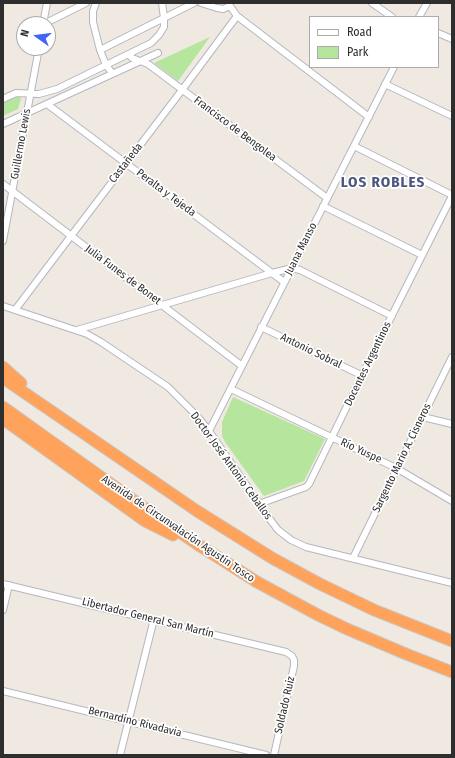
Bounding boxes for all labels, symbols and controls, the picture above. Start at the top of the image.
north arrow [16,16,56,56]
legend [309,16,439,68]
text: Road [347,25,372,39]
text: N [18,28,32,38]
text: Park [347,45,368,59]
street label: Francisco de Bengolea [191,94,279,164]
street label: Guillermo Lewis [8,108,34,180]
street label: Castañeda [106,140,146,186]
street label: Peralta y Tejeda [134,166,198,220]
district label: LOS ROBLES [341,174,425,192]
street label: Juana Manso [282,220,320,278]
street label: Julia Funes de Bonet [82,242,164,308]
street label: Docentes Argentinos [342,320,394,408]
street label: Antonio Sobral [278,330,344,372]
street label: Sargento Mario A. Cisneros [370,401,434,515]
street label: Doctor José Antonio Ceballos [188,410,274,522]
street label: Río Yuspe [338,436,384,466]
street label: Avenida de Circunvalación Agustín Tosco [99,473,257,585]
street label: Libertador General San Martín [81,595,215,641]
street label: Soldado Ruiz [272,675,298,735]
street label: Bernardino Rivadavia [87,704,183,740]

